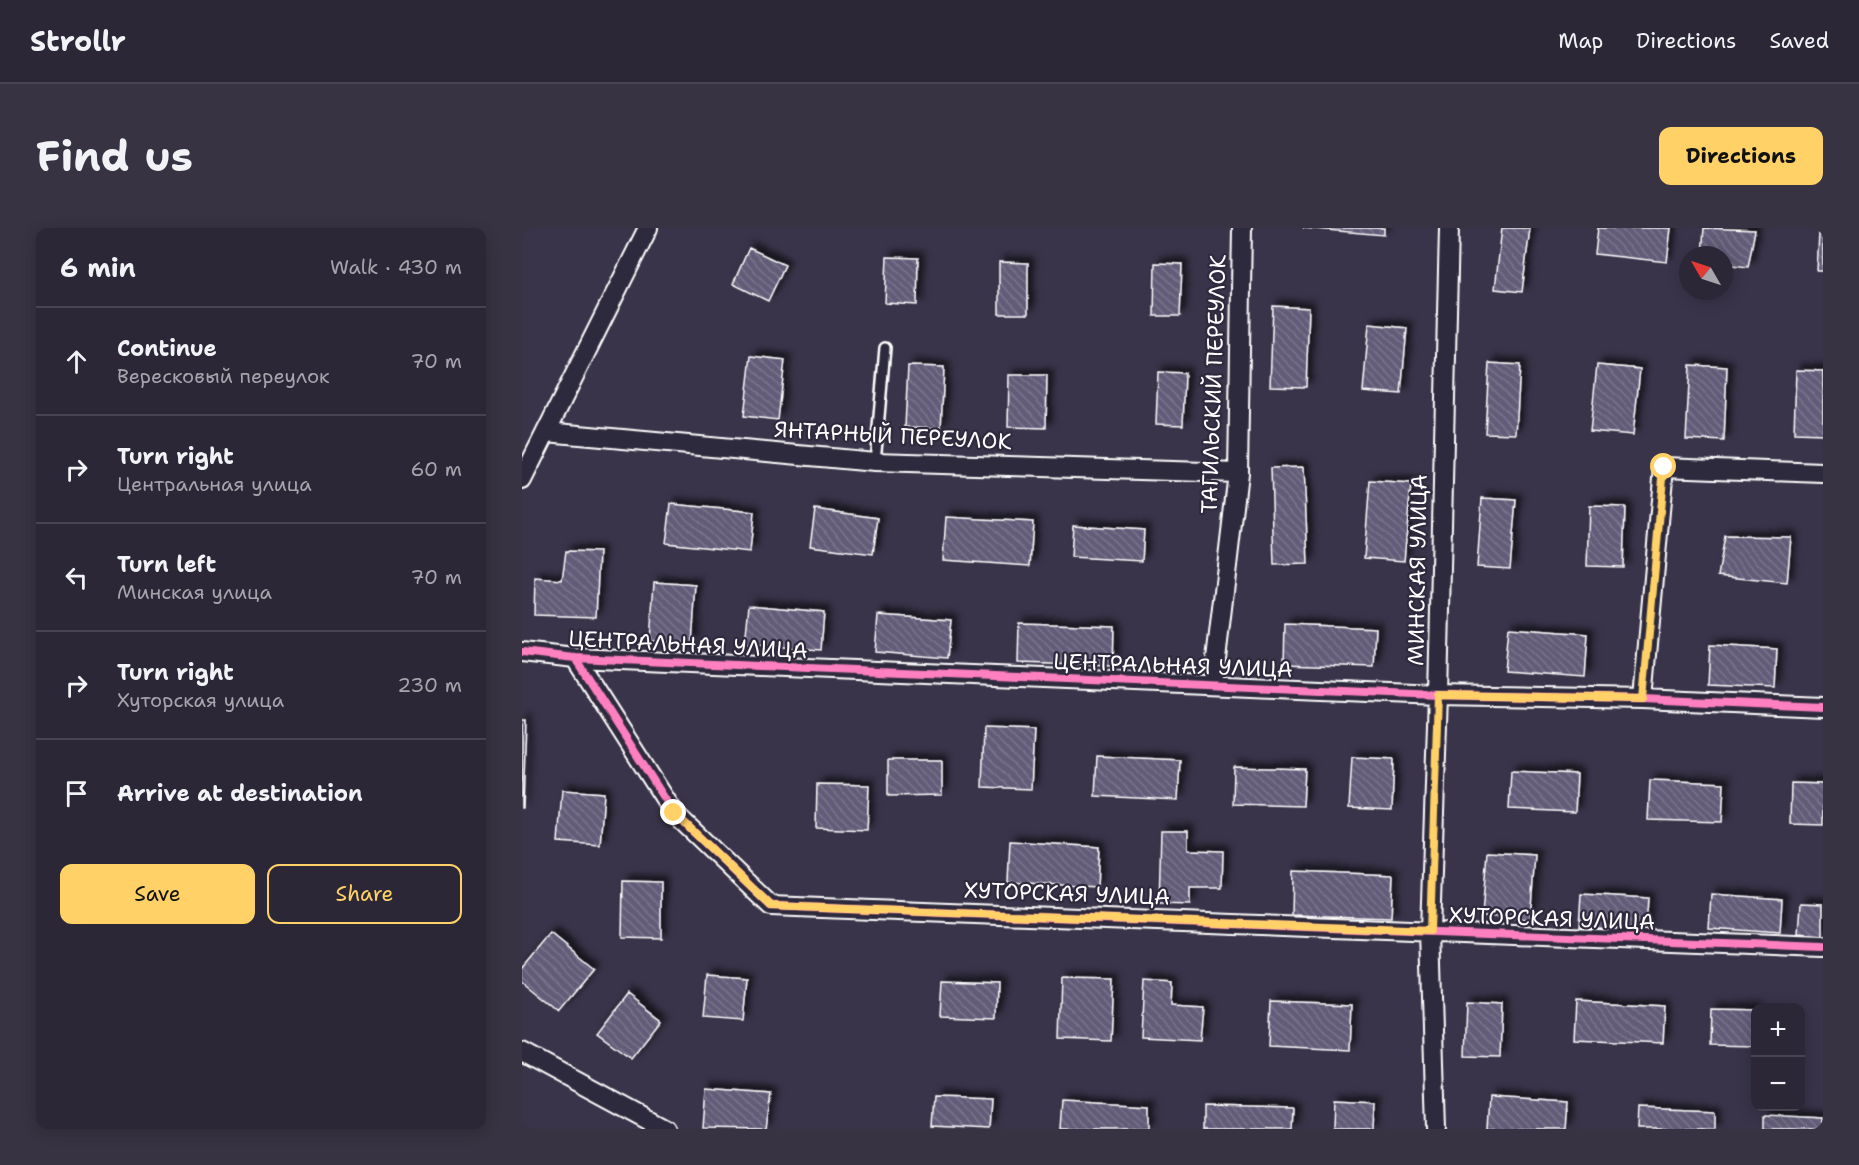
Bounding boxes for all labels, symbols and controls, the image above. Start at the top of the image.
text: Strollr [30,22,126,60]
text: Map [1558,27,1603,55]
text: Directions [1636,27,1736,55]
text: Saved [1769,27,1829,55]
button: Directions [1659,127,1823,185]
text: Find us [36,128,193,184]
north arrow [1679,246,1733,300]
text: 6 min [60,250,136,285]
text: Walk · 430 m [330,254,462,280]
street label: ТАГИЛЬСКИЙ ПЕРЕУЛОК [1194,254,1233,514]
text: Continue [117,334,217,363]
icon: ahead [60,345,93,378]
text: 70 m [410,348,462,374]
text: Вересковый переулок [117,363,330,389]
street label: ЯНТАРНЫЙ ПЕРЕУЛОК [773,415,1012,456]
text: Turn right [117,442,234,471]
icon: right [60,453,93,486]
route start [1650,453,1676,479]
text: 60 m [410,456,462,482]
text: Центральная улица [117,471,312,497]
street label: МИНСКАЯ УЛИЦА [1401,474,1434,666]
text: Turn left [117,550,216,579]
icon: left [60,561,93,594]
text: 70 m [410,564,462,590]
text: Минская улица [117,579,272,605]
street label: ЦЕНТРАЛЬНАЯ УЛИЦА [568,624,808,665]
street label: ЦЕНТРАЛЬНАЯ УЛИЦА [1053,647,1293,684]
text: Turn right [117,658,234,687]
icon: right [60,669,93,702]
text: 230 m [397,672,462,698]
text: Хуторская улица [117,687,284,713]
icon: arrive [60,777,93,810]
text: Arrive at destination [117,779,363,808]
route end [660,799,686,825]
button: Save [60,864,255,924]
button: Share [267,864,462,924]
street label: ХУТОРСКАЯ УЛИЦА [963,875,1171,912]
street label: ХУТОРСКАЯ УЛИЦА [1448,900,1656,937]
map controls [1751,1003,1805,1111]
button: + [1751,1003,1805,1057]
button: − [1751,1057,1805,1111]

